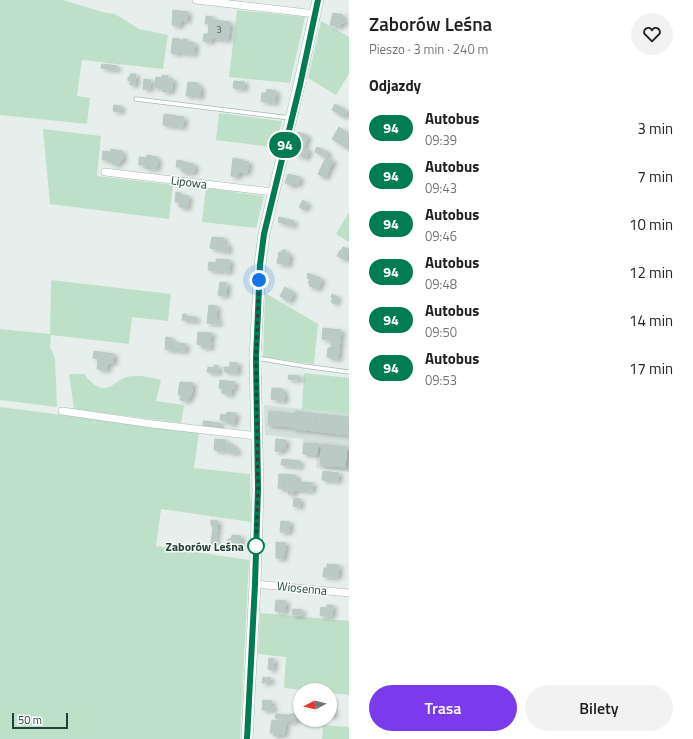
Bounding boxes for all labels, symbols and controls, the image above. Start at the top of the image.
text: Zaborów Leśna [369,9,492,38]
button: heart [631,13,673,55]
house number: 3 [216,22,222,37]
text: Pieszo · 3 min · 240 m [369,39,488,59]
text: Odjazdy [369,74,421,97]
text: Autobus [425,107,479,130]
text: 94 [383,117,399,138]
text: 3 min [637,117,673,140]
text: 09:39 [425,130,457,150]
line badge: 94 [267,132,303,158]
text: 94 [277,134,293,155]
text: Autobus [425,155,479,178]
text: 94 [383,165,399,186]
text: 7 min [637,165,673,188]
street label: Lipowa [170,170,208,194]
text: 09:43 [425,178,457,198]
text: Autobus [425,203,479,226]
text: 94 [383,213,399,234]
text: 10 min [629,213,673,236]
text: 09:46 [425,226,457,246]
text: Autobus [425,251,479,274]
text: 94 [383,261,399,282]
text: 12 min [629,261,673,284]
your location [249,270,269,290]
text: 09:48 [425,274,457,294]
text: Autobus [425,299,479,322]
text: 94 [383,309,399,330]
text: 14 min [629,309,673,332]
text: 09:50 [425,322,457,342]
text: Autobus [425,347,479,370]
text: 94 [383,357,399,378]
text: 17 min [629,357,673,380]
text: 09:53 [425,370,457,390]
place label: Zaborów Leśna [166,537,244,556]
marker: Zaborów Leśna [247,537,265,555]
street label: Wiosenna [276,576,328,600]
north arrow [293,683,337,727]
map controls [293,683,337,727]
button: Trasa [369,685,517,731]
button: Bilety [525,685,673,731]
scale bar [12,711,68,730]
text: 50 m [18,712,42,728]

